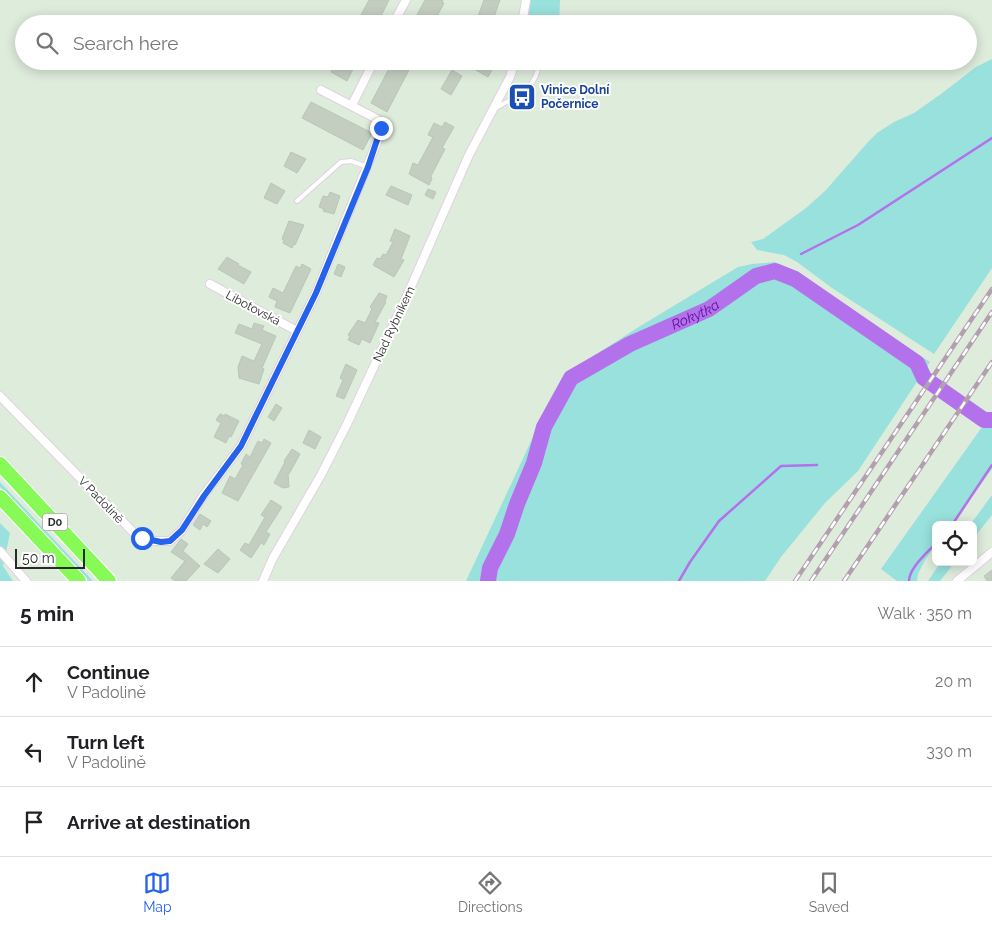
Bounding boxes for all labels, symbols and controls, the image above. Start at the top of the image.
search box [15,15,977,70]
icon: search [33,29,61,57]
text: Search here [73,32,179,54]
bus stop icon: Vinice Dolní Počernice [507,82,537,112]
place label: Vinice Dolní Počernice [541,83,610,111]
route end [370,117,393,140]
street label: Nad Rybníkem [370,284,418,364]
street label: Libotovská [223,288,283,328]
water label: Rokytka [669,296,722,333]
street label: V Padolině [75,474,127,526]
road number: D0 [42,514,68,530]
map controls [932,521,977,566]
button: locate [932,521,977,566]
route start [131,527,154,550]
scale bar [15,546,85,569]
text: 50 m [22,550,55,566]
text: 5 min [20,601,74,626]
text: Walk · 350 m [878,604,972,623]
text: Continue [67,661,150,683]
icon: ahead [20,668,48,696]
text: 20 m [935,672,972,691]
text: V Padolině [67,683,146,702]
text: Turn left [67,731,144,753]
icon: left [20,738,48,766]
text: 330 m [926,742,972,761]
text: V Padolině [67,753,146,772]
icon: arrive [20,808,48,836]
text: Arrive at destination [67,811,251,833]
tab: Map [143,869,172,915]
tab: Directions [458,869,523,915]
tab: Saved [809,869,849,915]

